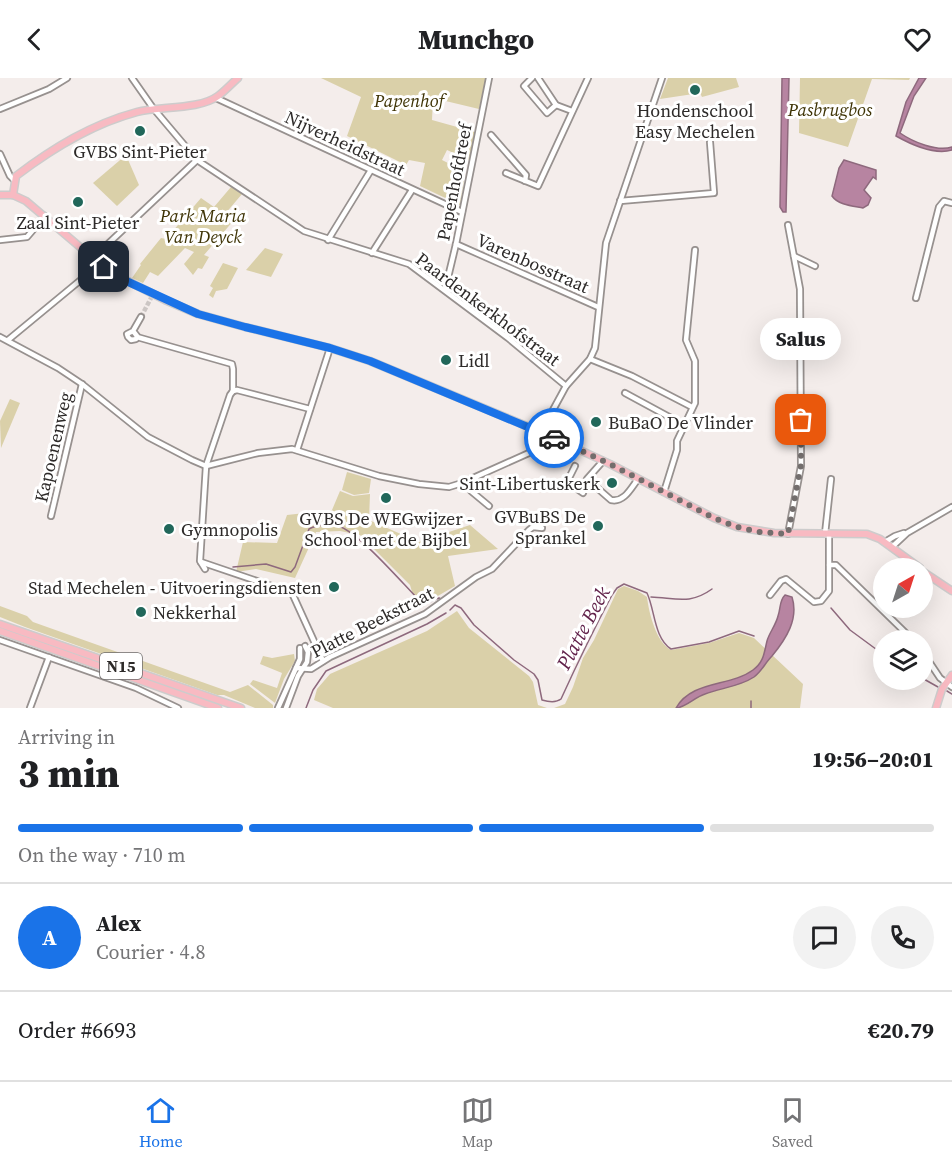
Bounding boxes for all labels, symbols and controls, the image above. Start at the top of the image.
text: Munchgo [418,21,534,58]
icon: back [18,23,51,56]
icon: heart [901,23,934,56]
marker: Hondenschool Easy Mechelen [688,83,702,97]
park label: Papenhof [373,88,448,113]
park label: Pasbrugbos [787,97,873,122]
place label: Hondenschool Easy Mechelen [635,98,755,144]
street label: Nijverheidstraat [281,104,409,182]
street label: Papenhofdreef [430,120,478,243]
marker: GVBS Sint-Pieter [133,124,147,138]
place label: GVBS Sint-Pieter [73,139,207,164]
marker: Zaal Sint-Pieter [71,195,85,209]
park label: Park Maria Van Deyck [159,203,247,249]
place label: Zaal Sint-Pieter [17,210,140,235]
street label: Varenbosstraat [473,227,593,299]
pin [78,241,129,292]
street label: Paardenkerkhofstraat [411,246,565,372]
icon: home [87,250,120,283]
callout: Salus [760,318,842,360]
text: Salus [776,325,825,353]
place label: Lidl [458,348,490,373]
marker: Lidl [439,353,453,367]
street label: Kapoenenweg [28,389,78,505]
pin [775,394,826,445]
icon: bag [784,403,817,436]
courier [524,408,584,468]
place label: BuBaO De Vlinder [608,410,753,435]
marker: BuBaO De Vlinder [589,415,603,429]
icon: car [538,422,571,455]
place label: Sint-Libertuskerk [460,471,600,496]
marker: Sint-Libertuskerk [605,476,619,490]
marker: GVBS De WEGwijzer - School met de Bijbel [379,491,393,505]
place label: GVBuBS De Sprankel [494,504,586,550]
place label: GVBS De WEGwijzer - School met de Bijbel [299,506,473,552]
place label: Gymnopolis [181,517,278,542]
marker: GVBuBS De Sprankel [591,519,605,533]
marker: Gymnopolis [162,522,176,536]
north arrow [873,558,933,618]
map controls [873,558,933,690]
place label: Stad Mechelen - Uitvoeringsdiensten [28,575,322,600]
street label: Platte Beekstraat [306,580,438,664]
marker: Stad Mechelen - Uitvoeringsdiensten [327,580,341,594]
water label: Platte Beek [549,581,617,676]
place label: Nekkerhal [153,600,236,625]
marker: Nekkerhal [134,605,148,619]
button: layers [873,630,933,690]
road number: N15 [100,653,142,679]
text: Arriving in [18,723,115,751]
text: 19:56–20:01 [812,744,934,774]
text: 3 min [18,747,120,800]
text: On the way · 710 m [18,841,185,869]
button: chat [793,906,856,969]
button: phone [871,906,934,969]
text: Alex [96,908,141,938]
text: A [42,922,57,952]
text: Courier · 4.8 [96,938,205,966]
text: Order #6693 [18,1015,136,1045]
text: €20.79 [868,1015,934,1045]
tab: Home [139,1094,183,1152]
tab: Map [461,1094,494,1152]
tab: Saved [772,1094,813,1152]

